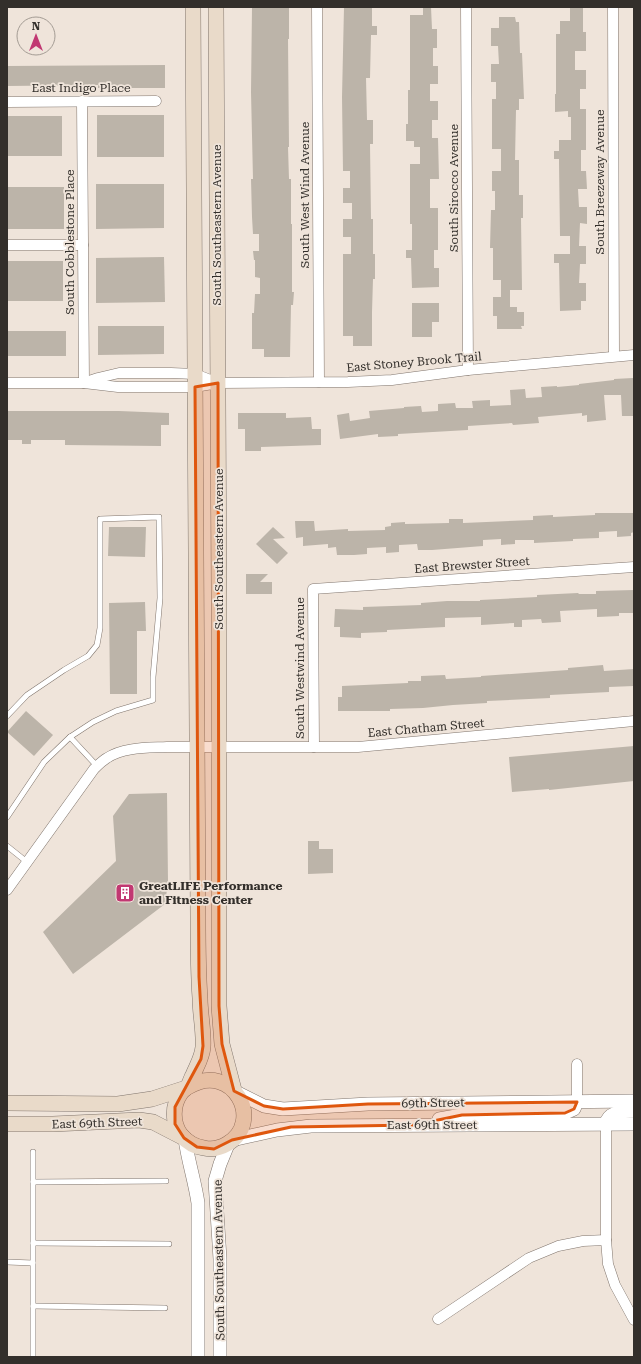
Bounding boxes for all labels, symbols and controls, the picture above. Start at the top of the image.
north arrow [16,16,56,56]
text: N [32,20,41,33]
street label: East Indigo Place [31,81,131,95]
street label: South Breezeway Avenue [593,109,607,255]
street label: South West Wind Avenue [298,121,312,268]
street label: South Sirocco Avenue [447,124,461,252]
street label: South Southeastern Avenue [210,144,224,305]
street label: South Cobblestone Place [63,169,77,315]
street label: East Stoney Brook Trail [346,349,483,375]
street label: South Southeastern Avenue [212,468,226,629]
street label: East Brewster Street [414,554,531,576]
street label: South Westwind Avenue [293,597,307,739]
street label: East Chatham Street [367,716,486,740]
place label: GreatLIFE Performance and Fitness Center [139,879,283,907]
building icon: GreatLIFE Performance and Fitness Center [114,882,136,904]
street label: 69th Street [401,1095,465,1111]
street label: East 69th Street [51,1114,143,1132]
street label: East 69th Street [387,1118,478,1132]
street label: South Southeastern Avenue [211,1179,227,1341]

